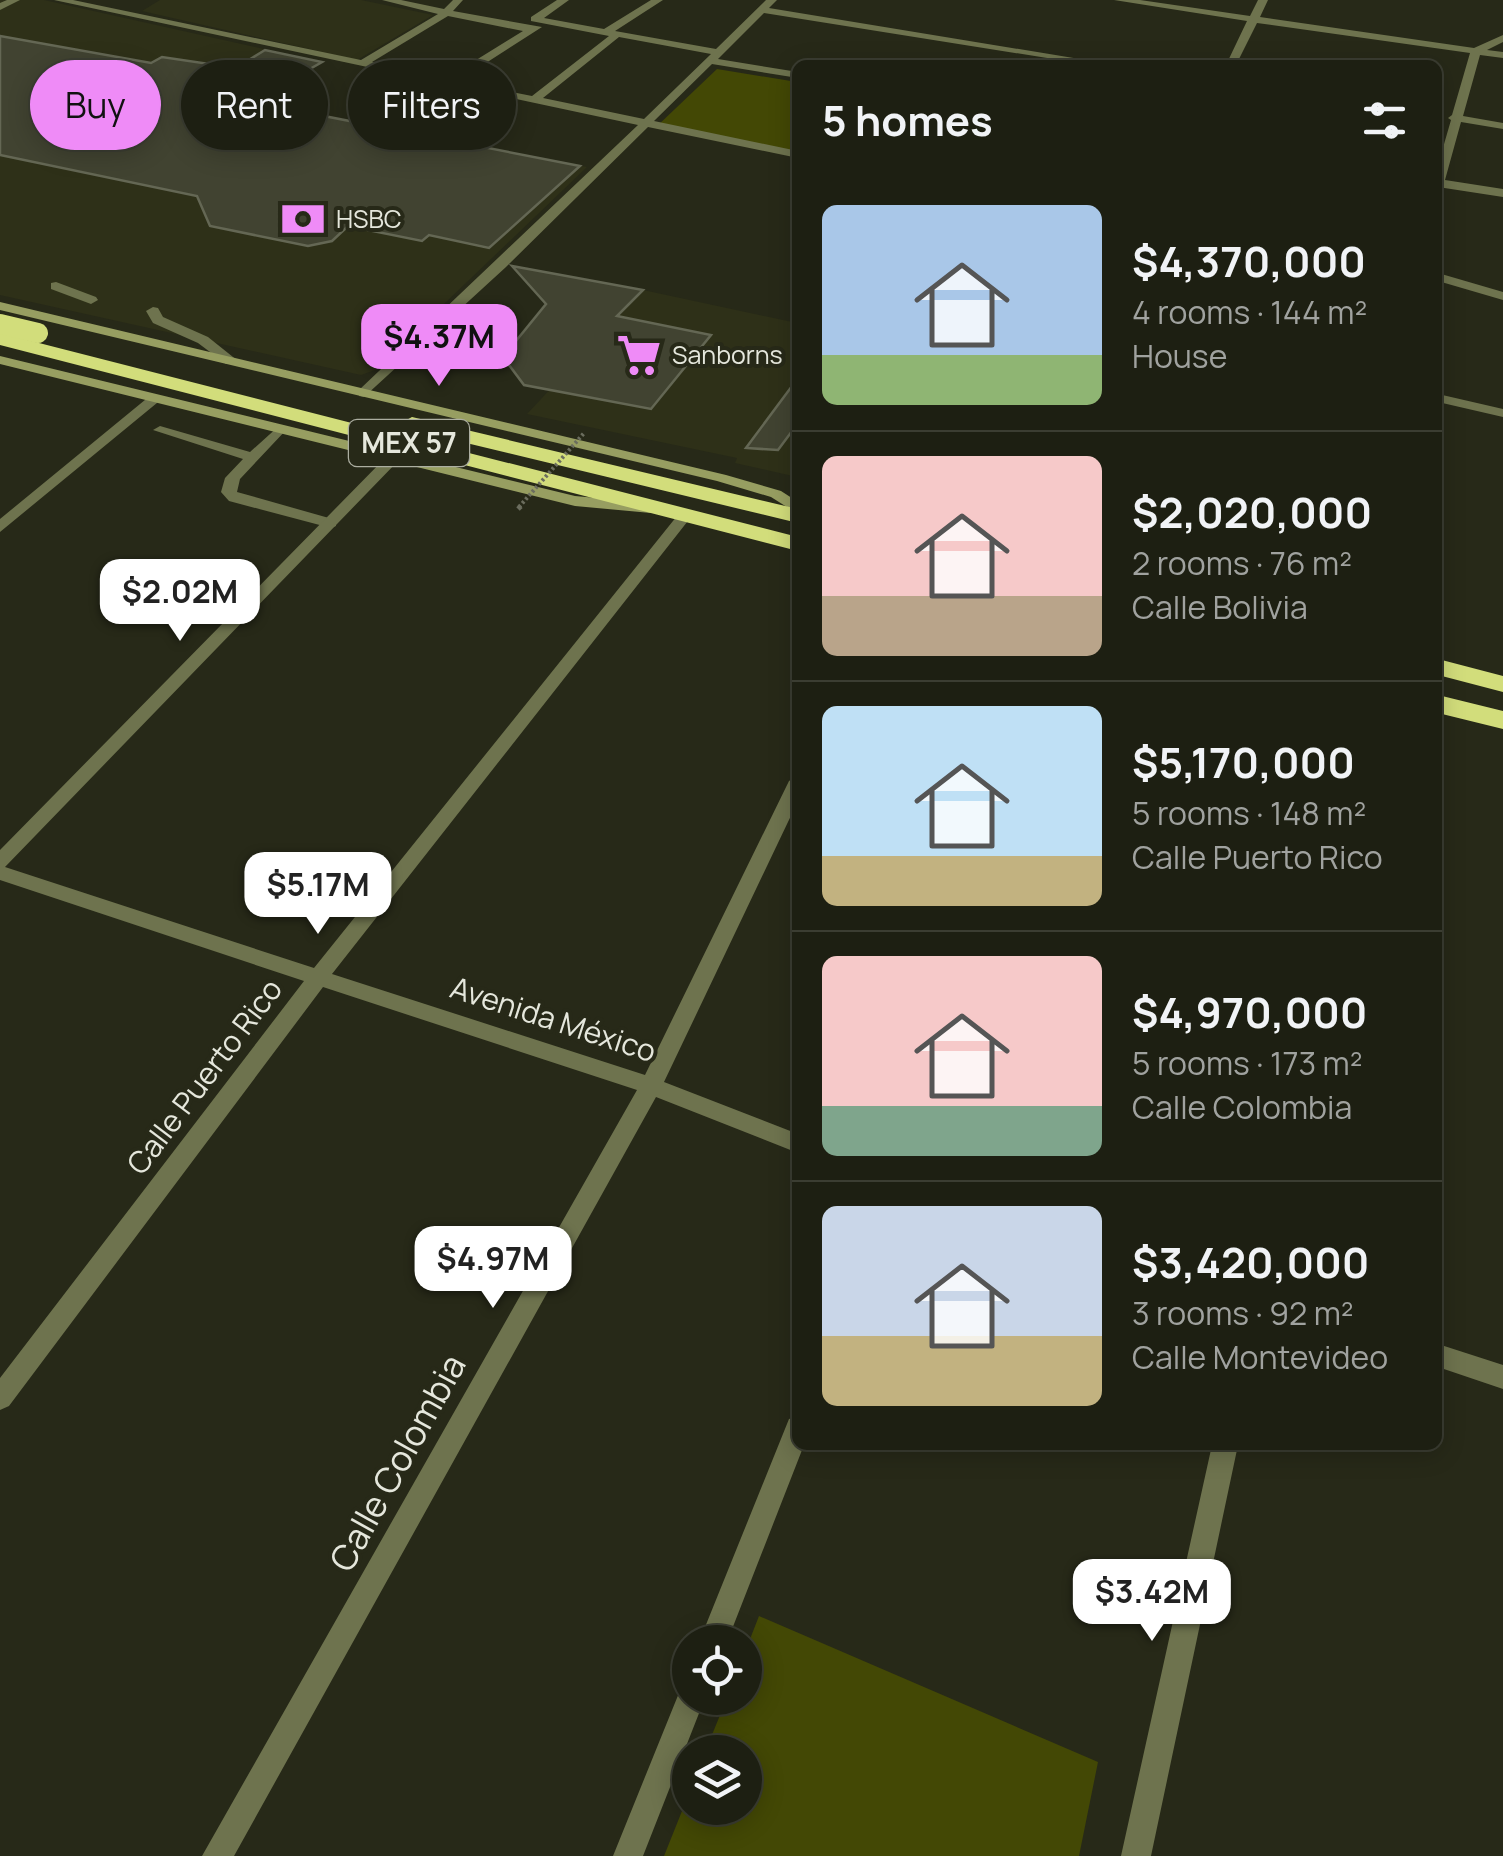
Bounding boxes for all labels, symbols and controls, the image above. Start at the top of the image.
chip: Buy [30,60,161,150]
chip: Rent [181,60,328,150]
chip: Filters [348,60,516,150]
text: 5 homes [822,91,993,149]
icon: filters [1357,93,1412,148]
bank icon: HSBC [279,195,327,243]
place label: HSBC [336,201,402,236]
text: $4,370,000 [1132,232,1366,290]
icon: home [902,245,1022,365]
text: 4 rooms · 144 m² [1132,290,1367,334]
pin: $4.37M [358,304,520,389]
text: $4.37M [383,314,495,358]
supermarket icon: Sanborns [615,331,663,379]
text: House [1132,334,1227,378]
place label: Sanborns [672,337,783,372]
road number: MEX 57 [349,420,469,466]
text: $2,020,000 [1132,483,1372,541]
icon: home [902,496,1022,616]
text: 2 rooms · 76 m² [1132,541,1352,585]
pin: $2.02M [99,559,261,644]
text: $2.02M [122,569,238,613]
text: Calle Bolivia [1132,585,1308,629]
text: $5,170,000 [1132,733,1355,791]
icon: home [902,746,1022,866]
text: 5 rooms · 148 m² [1132,791,1366,835]
text: Calle Puerto Rico [1132,835,1383,879]
pin: $5.17M [237,852,399,937]
text: $5.17M [266,862,370,906]
street label: Avenida México [446,966,661,1071]
street label: Calle Puerto Rico [117,970,291,1182]
text: $4,970,000 [1132,983,1368,1041]
icon: home [902,996,1022,1116]
text: 5 rooms · 173 m² [1132,1041,1363,1085]
text: Calle Colombia [1132,1085,1352,1129]
pin: $4.97M [412,1226,574,1311]
text: $3,420,000 [1132,1233,1369,1291]
text: $4.97M [437,1236,549,1280]
icon: home [902,1246,1022,1366]
text: 3 rooms · 92 m² [1132,1291,1354,1335]
text: Calle Montevideo [1132,1335,1388,1379]
street label: Calle Colombia [318,1346,477,1580]
pin: $3.42M [1071,1559,1233,1644]
text: $3.42M [1095,1569,1209,1613]
map controls [672,1625,762,1825]
button: locate [672,1625,762,1715]
button: layers [672,1735,762,1825]

